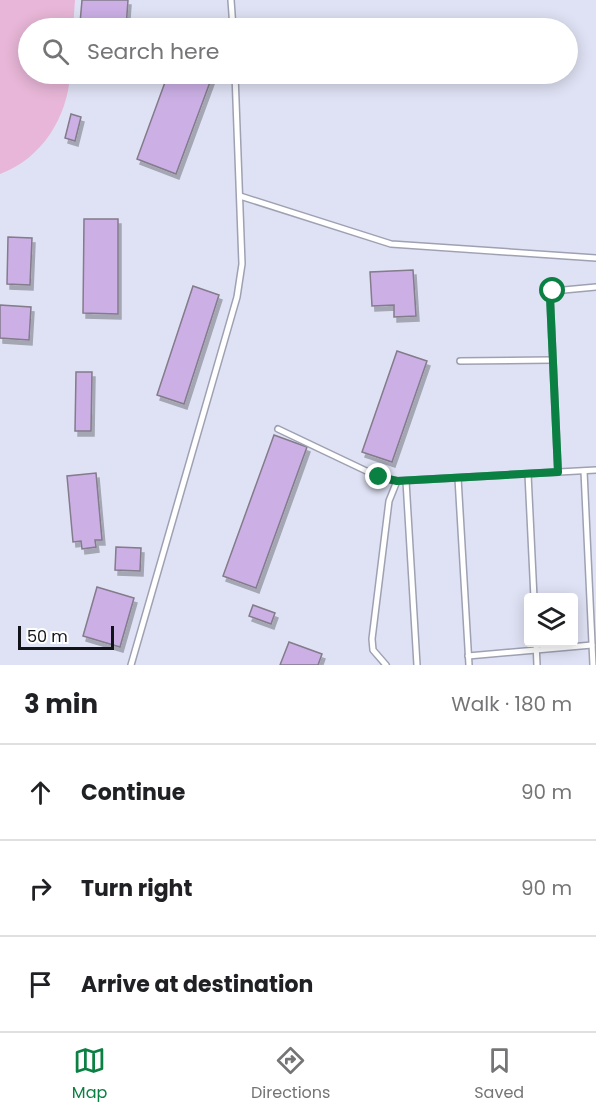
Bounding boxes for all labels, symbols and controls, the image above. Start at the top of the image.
search box [18,18,578,84]
icon: search [39,35,72,68]
text: Search here [87,36,220,67]
route start [539,277,565,303]
route end [365,463,391,489]
map controls [524,593,578,647]
button: layers [524,593,578,647]
scale bar [18,623,114,650]
text: 50 m [27,625,68,648]
text: 3 min [24,686,98,722]
text: Walk · 180 m [451,690,572,718]
icon: ahead [24,776,57,809]
text: Continue [81,777,185,808]
text: 90 m [521,778,572,806]
icon: right [24,872,57,905]
text: Turn right [81,873,192,904]
text: 90 m [521,874,572,902]
icon: arrive [24,968,57,1001]
text: Arrive at destination [81,969,313,1000]
tab: Map [72,1044,107,1105]
tab: Directions [251,1044,330,1105]
tab: Saved [474,1044,524,1105]

